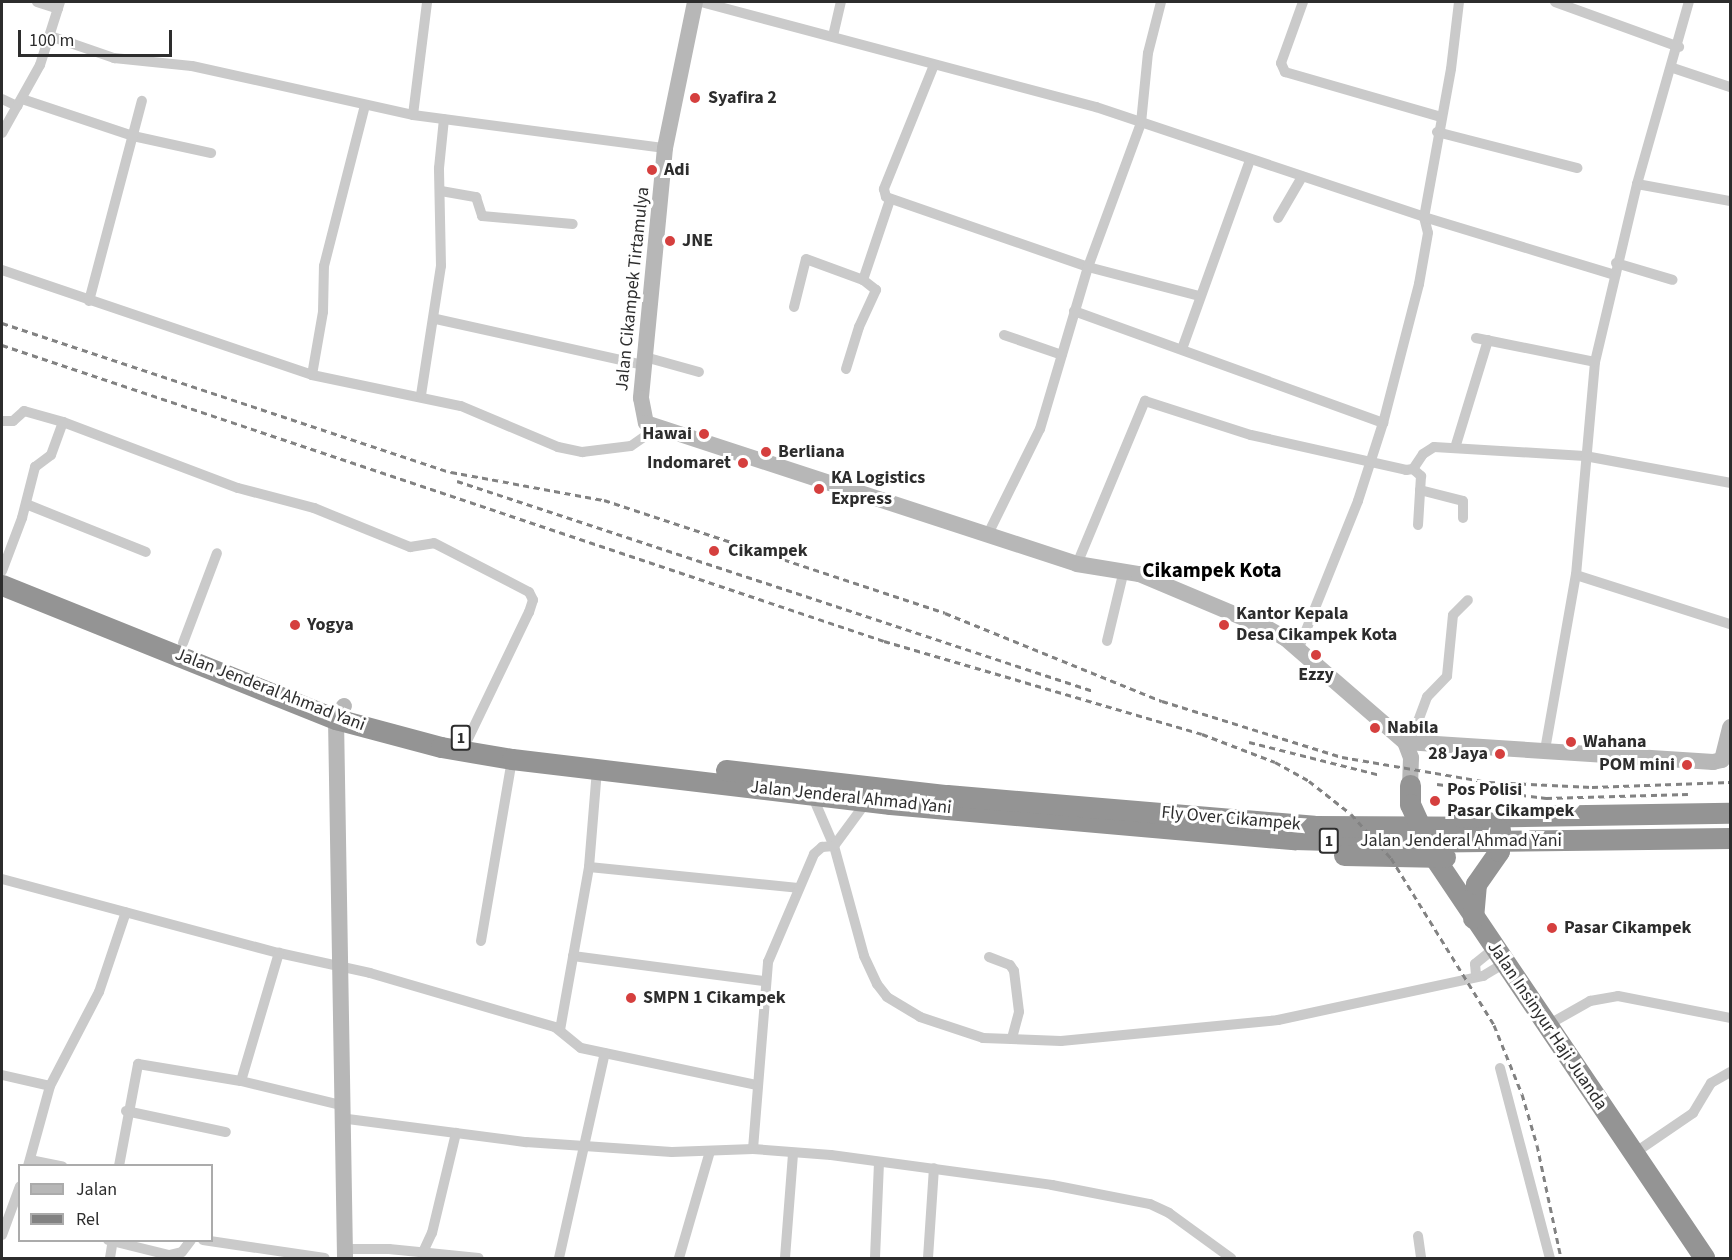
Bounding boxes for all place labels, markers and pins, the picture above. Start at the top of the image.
place label: Syafira 2 [708,87,777,109]
marker: Syafira 2 [686,89,704,107]
place label: Adi [664,159,690,181]
marker: Adi [645,163,659,177]
place label: JNE [682,230,713,252]
marker: JNE [663,234,677,248]
place label: Hawai [642,423,692,445]
marker: Hawai [697,427,711,441]
place label: Berliana [778,441,845,463]
marker: Berliana [759,445,773,459]
place label: Indomaret [647,452,731,474]
marker: Indomaret [736,456,750,470]
place label: KA Logistics Express [831,468,925,510]
marker: KA Logistics Express [812,482,826,496]
place label: Cikampek [728,540,808,562]
marker: Cikampek [705,542,723,560]
place label: Kantor Kepala Desa Cikampek Kota [1236,604,1397,646]
place label: Yogya [307,614,354,636]
marker: Yogya [288,618,302,632]
marker: Kantor Kepala Desa Cikampek Kota [1217,618,1231,632]
marker: Ezzy [1309,648,1323,662]
place label: Ezzy [1298,664,1334,686]
place label: Nabila [1387,717,1438,739]
marker: Nabila [1368,721,1382,735]
place label: Wahana [1583,731,1646,753]
marker: Wahana [1564,735,1578,749]
place label: 28 Jaya [1428,743,1488,765]
marker: 28 Jaya [1493,747,1507,761]
place label: POM mini [1599,754,1675,776]
marker: POM mini [1680,758,1694,772]
place label: Pos Polisi Pasar Cikampek [1447,780,1574,822]
marker: Pos Polisi Pasar Cikampek [1428,794,1442,808]
place label: Pasar Cikampek [1564,917,1691,939]
marker: Pasar Cikampek [1545,921,1559,935]
place label: SMPN 1 Cikampek [643,987,786,1009]
marker: SMPN 1 Cikampek [624,991,638,1005]

